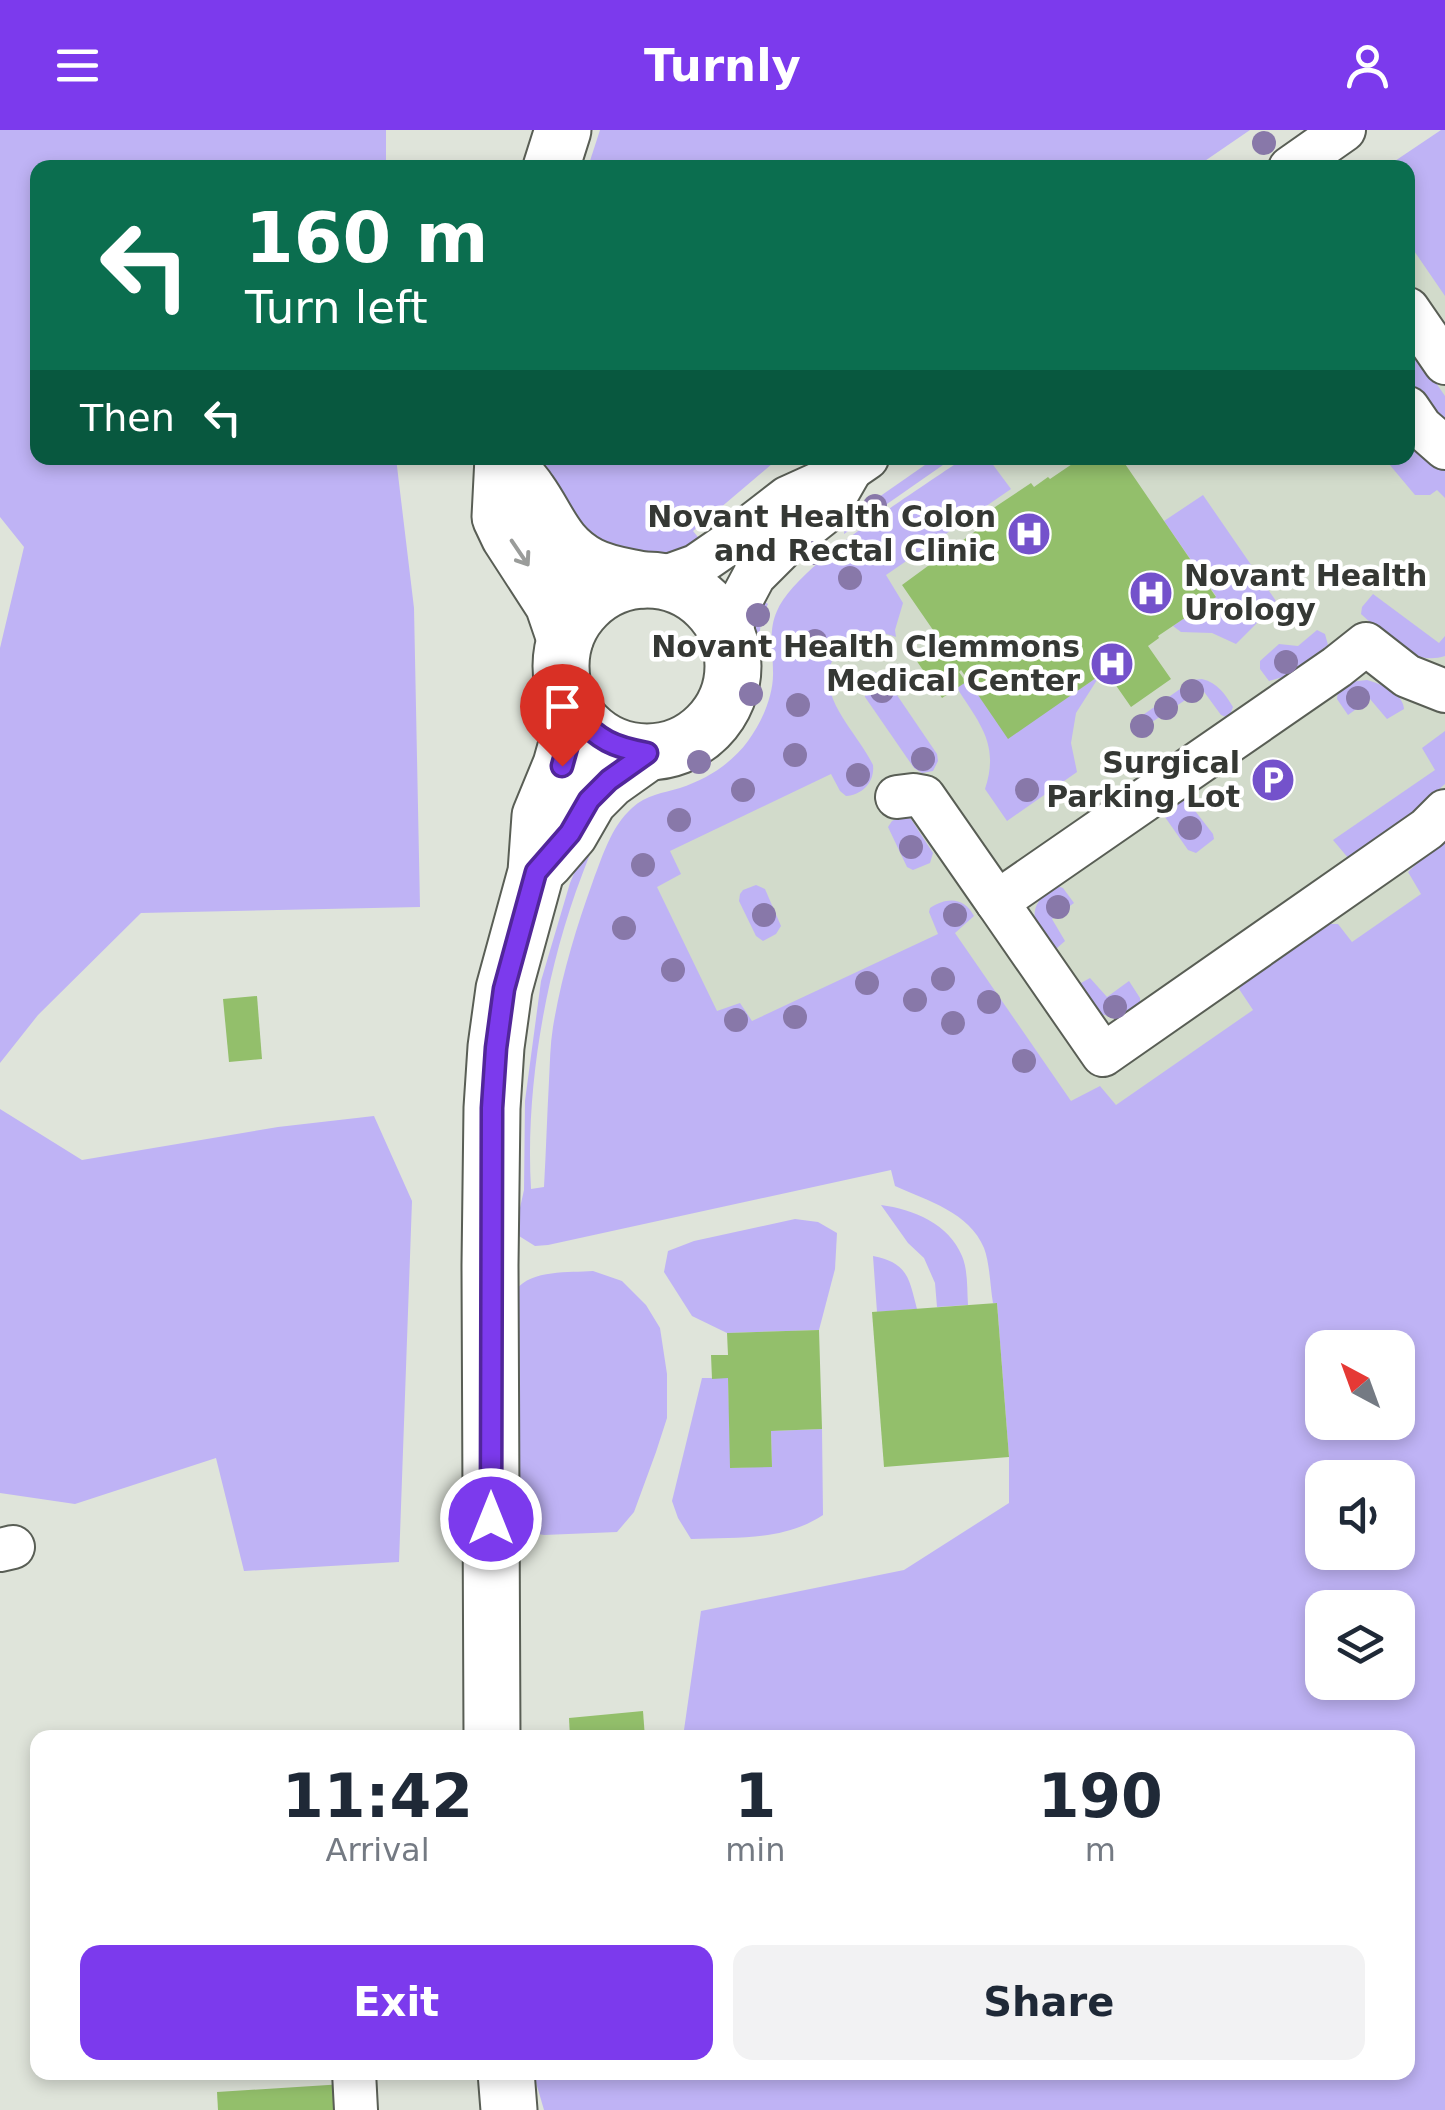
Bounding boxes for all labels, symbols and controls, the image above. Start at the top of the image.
icon: menu [50,38,105,93]
icon: person [1340,38,1395,93]
text: Turnly [644,39,801,92]
text: 160 m [245,197,488,279]
icon: left [80,200,210,330]
text: Turn left [245,281,428,334]
icon: left [195,390,250,445]
text: Then [80,396,175,440]
place label: Novant Health Colon and Rectal Clinic [647,499,996,568]
hospital icon: Novant Health Colon and Rectal Clinic [1006,511,1052,557]
one-way arrow [509,539,530,567]
place label: Novant Health Urology [1184,558,1427,627]
hospital icon: Novant Health Urology [1128,570,1174,616]
place label: Novant Health Clemmons Medical Center [651,629,1080,698]
hospital icon: Novant Health Clemmons Medical Center [1089,641,1135,687]
pin [520,664,605,767]
icon: arrive [535,679,590,734]
place label: Surgical Parking Lot [1046,745,1240,814]
parking icon: Surgical Parking Lot [1250,757,1296,803]
north arrow [1305,1330,1415,1440]
map controls [1305,1330,1415,1700]
button: sound [1305,1460,1415,1570]
position arrow [439,1467,543,1571]
button: layers [1305,1590,1415,1700]
text: 11:42 [282,1761,473,1831]
text: 1 [734,1761,776,1831]
text: 190 [1038,1761,1163,1831]
text: Arrival [326,1831,430,1869]
text: min [725,1831,786,1869]
text: m [1085,1831,1116,1869]
button: Exit [80,1945,713,2060]
button: Share [733,1945,1365,2060]

